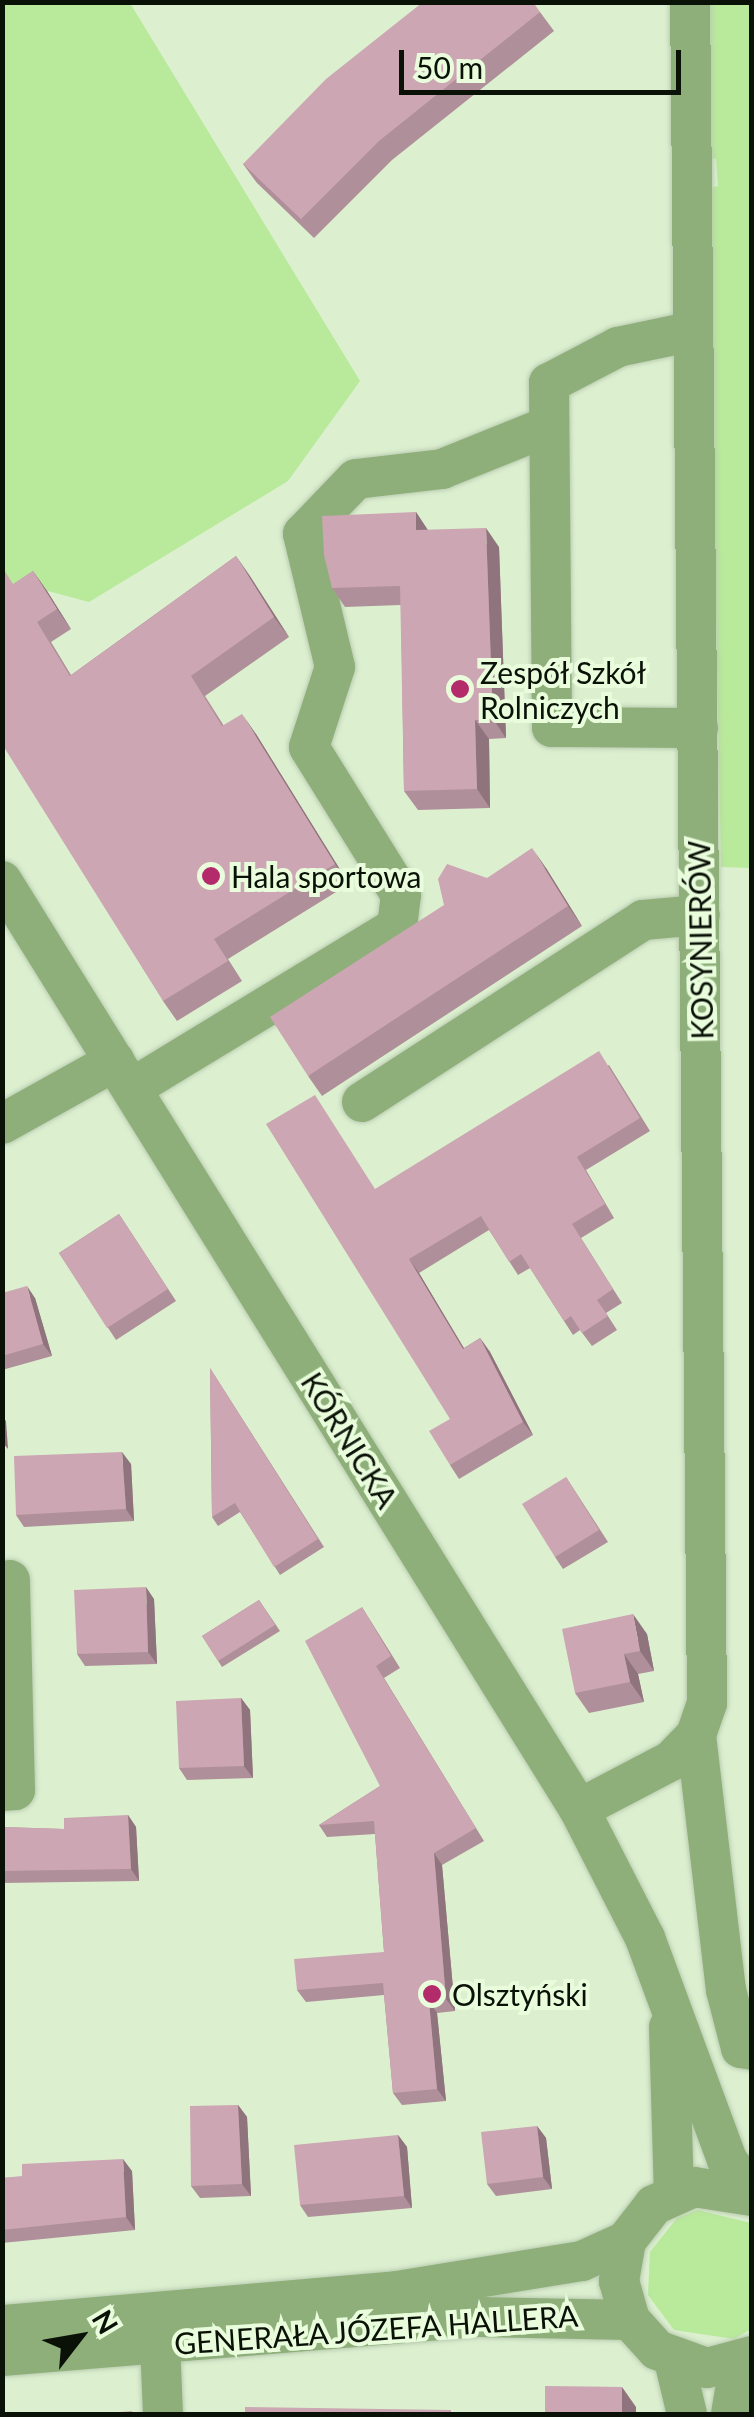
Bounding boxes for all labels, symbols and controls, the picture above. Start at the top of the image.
scale bar [404,30,686,92]
text: 50 m [416,49,483,85]
place label: Zespół Szkół Rolniczych [480,654,647,724]
marker: Zespół Szkół Rolniczych [449,678,471,700]
street label: KOSYNIERÓW [680,840,720,1040]
place label: Hala sportowa [231,858,422,894]
marker: Hala sportowa [200,865,222,887]
street label: KÓRNICKA [294,1366,406,1514]
place label: Olsztyński [452,1976,588,2012]
marker: Olsztyński [421,1983,443,2005]
north arrow [30,2287,130,2387]
street label: GENERAŁA JÓZEFA HALLERA [171,2297,581,2361]
text: N [86,2304,126,2340]

